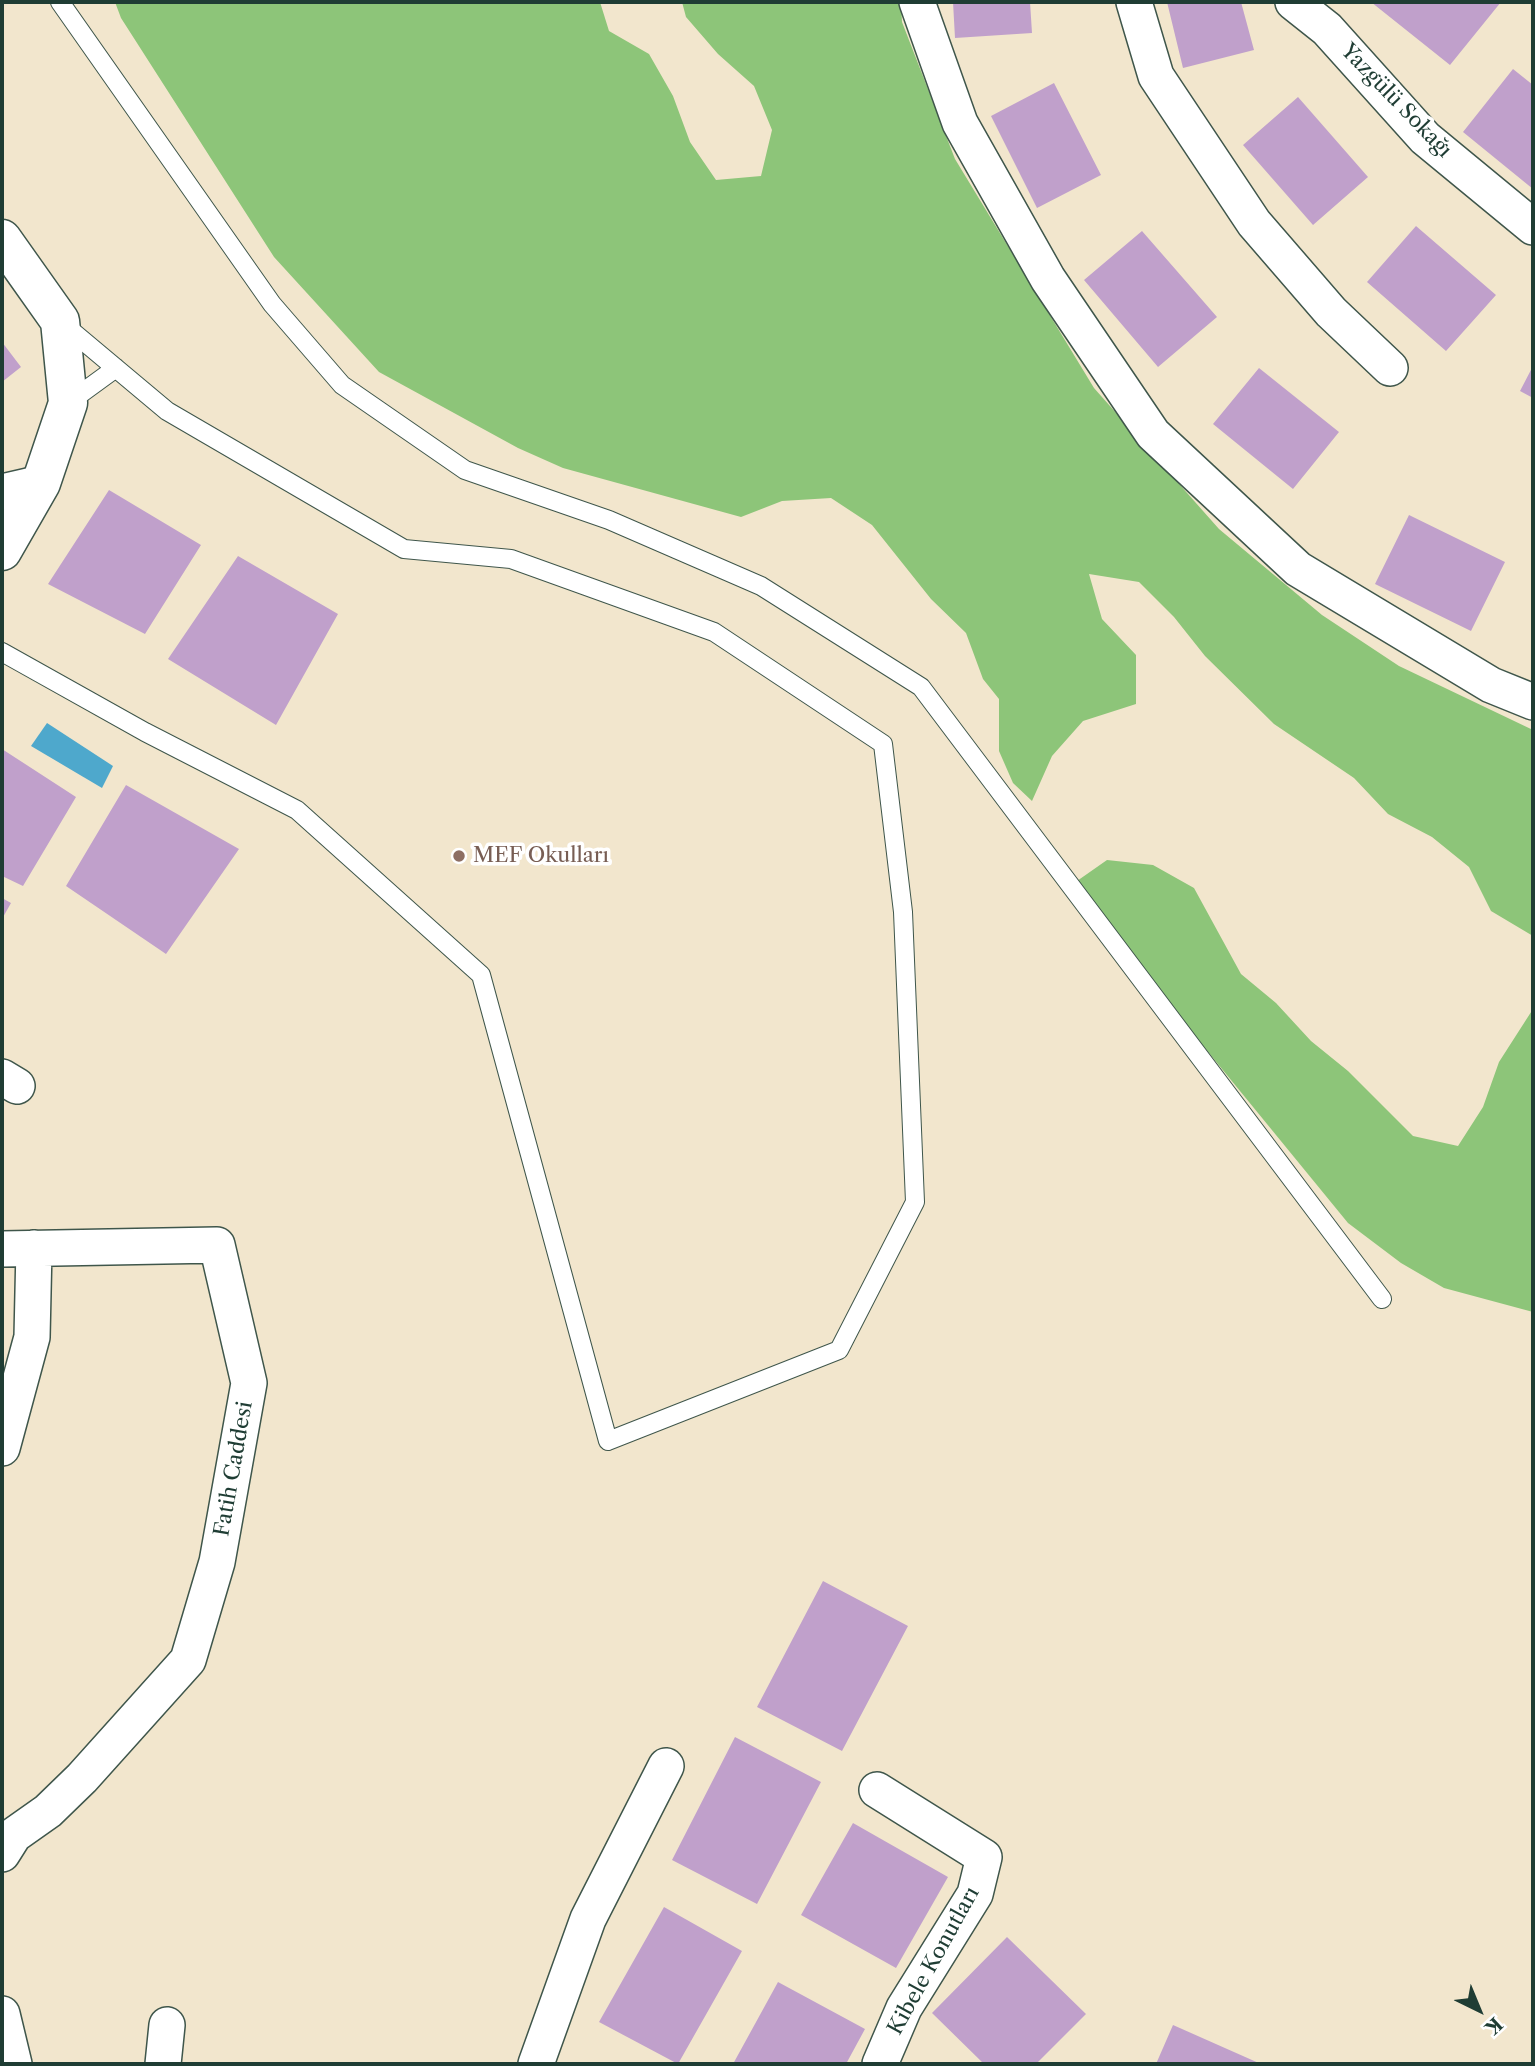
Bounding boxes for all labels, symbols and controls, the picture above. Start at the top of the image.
street label: Yazgülü Sokağı [1335,39,1457,163]
place label: MEF Okulları [473,843,609,869]
marker: MEF Okulları [451,848,467,864]
street label: Fatih Caddesi [210,1400,258,1538]
street label: Kibele Konutları [883,1883,985,2039]
north arrow [1444,1975,1514,2045]
text: K [1480,2012,1507,2039]

